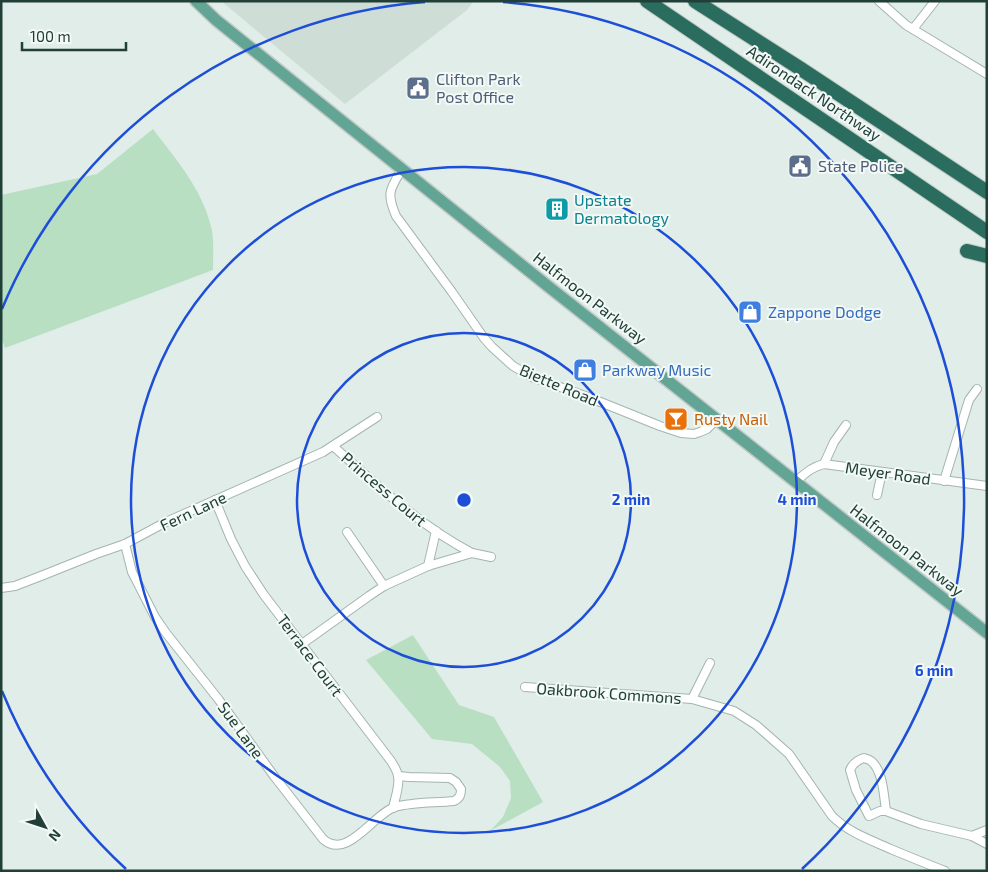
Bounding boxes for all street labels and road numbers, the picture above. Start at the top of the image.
street label: Adirondack Northway [744,41,885,145]
street label: Halfmoon Parkway [530,248,651,348]
street label: Biette Road [517,359,601,410]
street label: Princess Court [338,448,431,530]
street label: Meyer Road [844,457,932,488]
street label: Fern Lane [157,487,229,534]
street label: Halfmoon Parkway [847,500,968,600]
street label: Terrace Court [273,610,347,699]
street label: Oakbrook Commons [536,678,682,707]
street label: Sue Lane [215,698,268,762]

